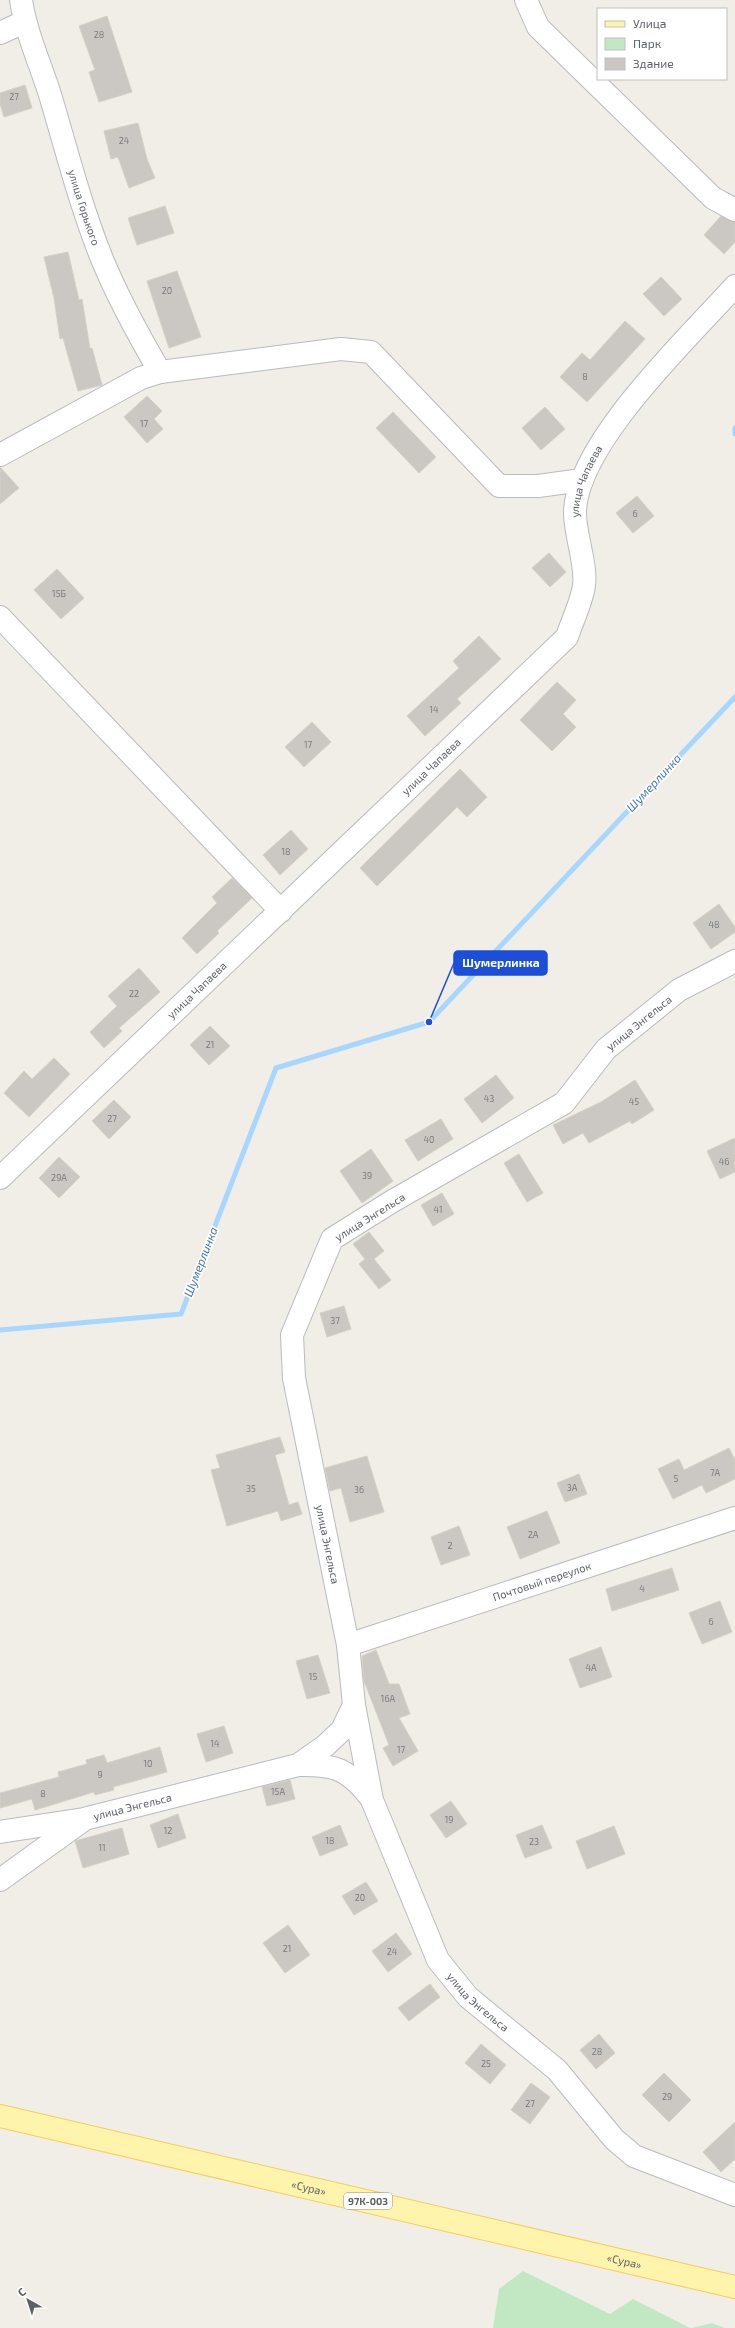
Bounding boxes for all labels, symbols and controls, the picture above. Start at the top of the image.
legend [597,8,727,80]
text: Улица [633,16,666,30]
house number: 28 [94,29,104,40]
text: Парк [633,36,662,50]
text: Здание [633,56,674,70]
house number: 27 [9,91,19,102]
house number: 24 [119,135,130,146]
street label: улица Горького [65,168,103,247]
house number: 20 [162,285,172,296]
house number: 8 [582,371,588,382]
house number: 17 [140,418,148,429]
street label: улица Чапаева [568,443,604,518]
house number: 6 [632,508,638,519]
house number: 15Б [52,588,66,599]
house number: 14 [429,704,439,715]
street label: улица Чапаева [399,735,463,798]
house number: 17 [304,739,312,750]
water label: Шумерлинка [623,751,684,814]
house number: 18 [281,846,291,857]
house number: 48 [709,919,720,930]
callout: Шумерлинка [454,951,547,975]
text: Шумерлинка [462,955,540,969]
street label: улица Чапаева [164,959,229,1022]
house number: 22 [129,988,139,999]
street label: улица Энгельса [603,992,675,1054]
house number: 21 [206,1039,214,1050]
house number: 43 [484,1093,494,1104]
house number: 45 [629,1096,639,1107]
house number: 27 [107,1113,117,1124]
house number: 40 [424,1134,434,1145]
house number: 46 [719,1156,729,1167]
house number: 39 [362,1170,372,1181]
house number: 29А [51,1172,67,1183]
street label: улица Энгельса [332,1190,408,1244]
house number: 41 [433,1204,443,1215]
water label: Шумерлинка [180,1225,220,1299]
house number: 37 [330,1315,340,1326]
house number: 7А [710,1467,720,1478]
house number: 5 [674,1473,679,1484]
house number: 3А [567,1482,578,1493]
house number: 35 [246,1483,256,1494]
house number: 36 [354,1484,364,1495]
street label: улица Энгельса [313,1504,342,1585]
house number: 2А [528,1529,539,1540]
house number: 2 [447,1540,453,1551]
street label: Почтовый переулок [491,1559,593,1603]
house number: 4 [639,1583,645,1594]
house number: 6 [708,1616,714,1627]
house number: 4А [585,1662,597,1673]
house number: 15 [309,1671,317,1682]
house number: 16А [381,1693,396,1704]
house number: 14 [210,1738,220,1749]
house number: 17 [397,1744,405,1755]
house number: 10 [143,1758,153,1769]
house number: 9 [97,1769,103,1780]
house number: 15А [271,1786,285,1797]
house number: 8 [40,1788,46,1799]
street label: улица Энгельса [92,1790,173,1823]
house number: 19 [445,1814,453,1825]
house number: 12 [164,1825,172,1836]
house number: 18 [325,1835,335,1846]
house number: 23 [529,1836,539,1847]
house number: 11 [98,1842,106,1853]
house number: 20 [355,1892,365,1903]
house number: 21 [283,1943,291,1954]
house number: 24 [387,1946,398,1957]
street label: улица Энгельса [444,1970,512,2034]
house number: 28 [592,2046,602,2057]
house number: 25 [481,2058,491,2069]
house number: 29 [662,2091,672,2102]
house number: 27 [525,2098,535,2109]
street label: «Сура» [290,2177,327,2198]
road number: 97К-003 [344,2193,392,2209]
street label: «Сура» [606,2250,643,2271]
north arrow [8,2280,48,2320]
text: С [15,2284,28,2299]

